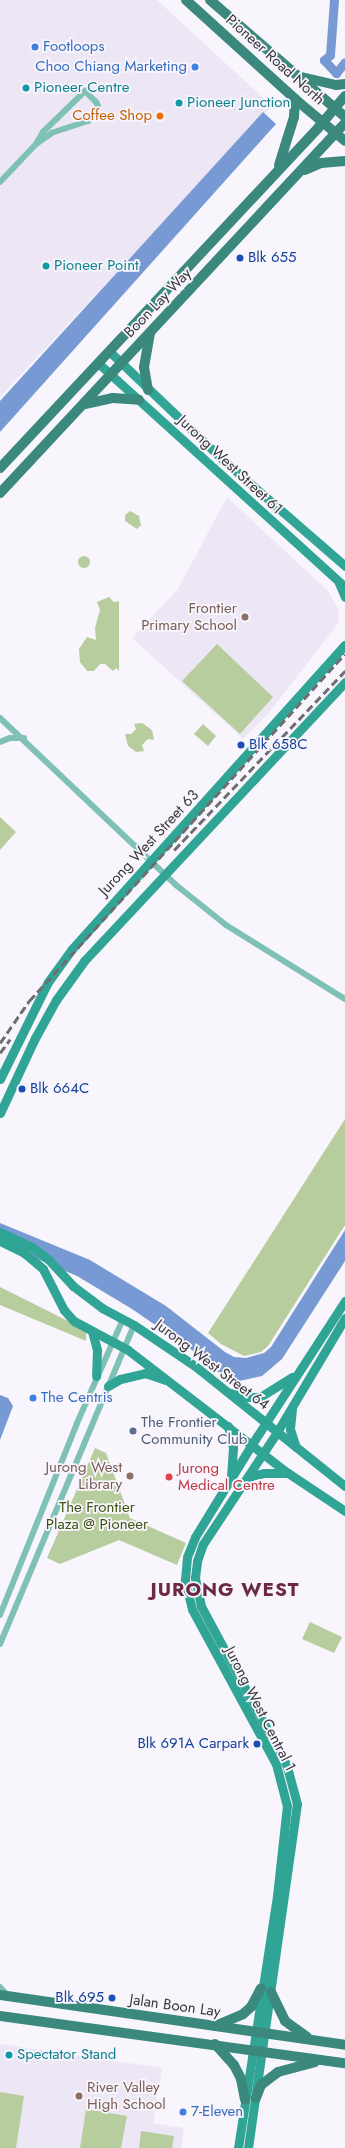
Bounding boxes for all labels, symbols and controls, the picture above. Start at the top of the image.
street label: Pioneer Road North [222,11,328,109]
place label: Footloops [43,38,104,56]
marker: Footloops [30,42,40,52]
place label: Choo Chiang Marketing [35,58,187,76]
marker: Choo Chiang Marketing [190,62,200,72]
place label: Pioneer Centre [34,79,129,97]
marker: Pioneer Centre [21,83,31,93]
place label: Pioneer Junction [187,94,290,112]
marker: Pioneer Junction [174,98,184,108]
place label: Coffee Shop [72,107,152,125]
marker: Coffee Shop [155,111,165,121]
place label: Blk 655 [248,249,296,267]
marker: Blk 655 [235,253,245,263]
place label: Pioneer Point [54,257,139,275]
marker: Pioneer Point [41,261,51,271]
street label: Boon Lay Way [121,265,195,341]
street label: Jurong West Street 61 [174,412,286,518]
place label: Frontier Primary School [141,599,237,634]
marker: Frontier Primary School [240,612,250,622]
place label: Blk 658C [249,736,307,754]
marker: Blk 658C [236,740,246,750]
street label: Jurong West Street 63 [95,786,203,900]
place label: Blk 664C [30,1080,89,1098]
marker: Blk 664C [17,1084,27,1094]
street label: Jurong West Street 64 [151,1316,273,1414]
place label: The Centris [41,1389,113,1407]
marker: The Centris [28,1393,38,1403]
place label: The Frontier Community Club [141,1413,247,1448]
marker: The Frontier Community Club [128,1426,138,1436]
place label: Jurong West Library [45,1458,122,1493]
place label: Jurong Medical Centre [178,1459,275,1494]
marker: Jurong West Library [125,1471,135,1481]
marker: Jurong Medical Centre [163,1471,175,1483]
park label: The Frontier Plaza @ Pioneer [46,1498,148,1533]
district label: JURONG WEST [151,1579,299,1601]
street label: Jurong West Central 1 [221,1644,299,1774]
place label: Blk 691A Carpark [138,1735,249,1753]
marker: Blk 691A Carpark [252,1739,262,1749]
place label: Blk 695 [55,1989,104,2007]
street label: Jalan Boon Lay [128,1991,222,2021]
marker: Blk 695 [107,1993,117,2003]
place label: Spectator Stand [17,2046,116,2064]
marker: Spectator Stand [4,2050,14,2060]
place label: River Valley High School [87,2078,166,2113]
marker: River Valley High School [74,2091,84,2101]
place label: 7-Eleven [191,2103,243,2121]
marker: 7-Eleven [178,2107,188,2117]

